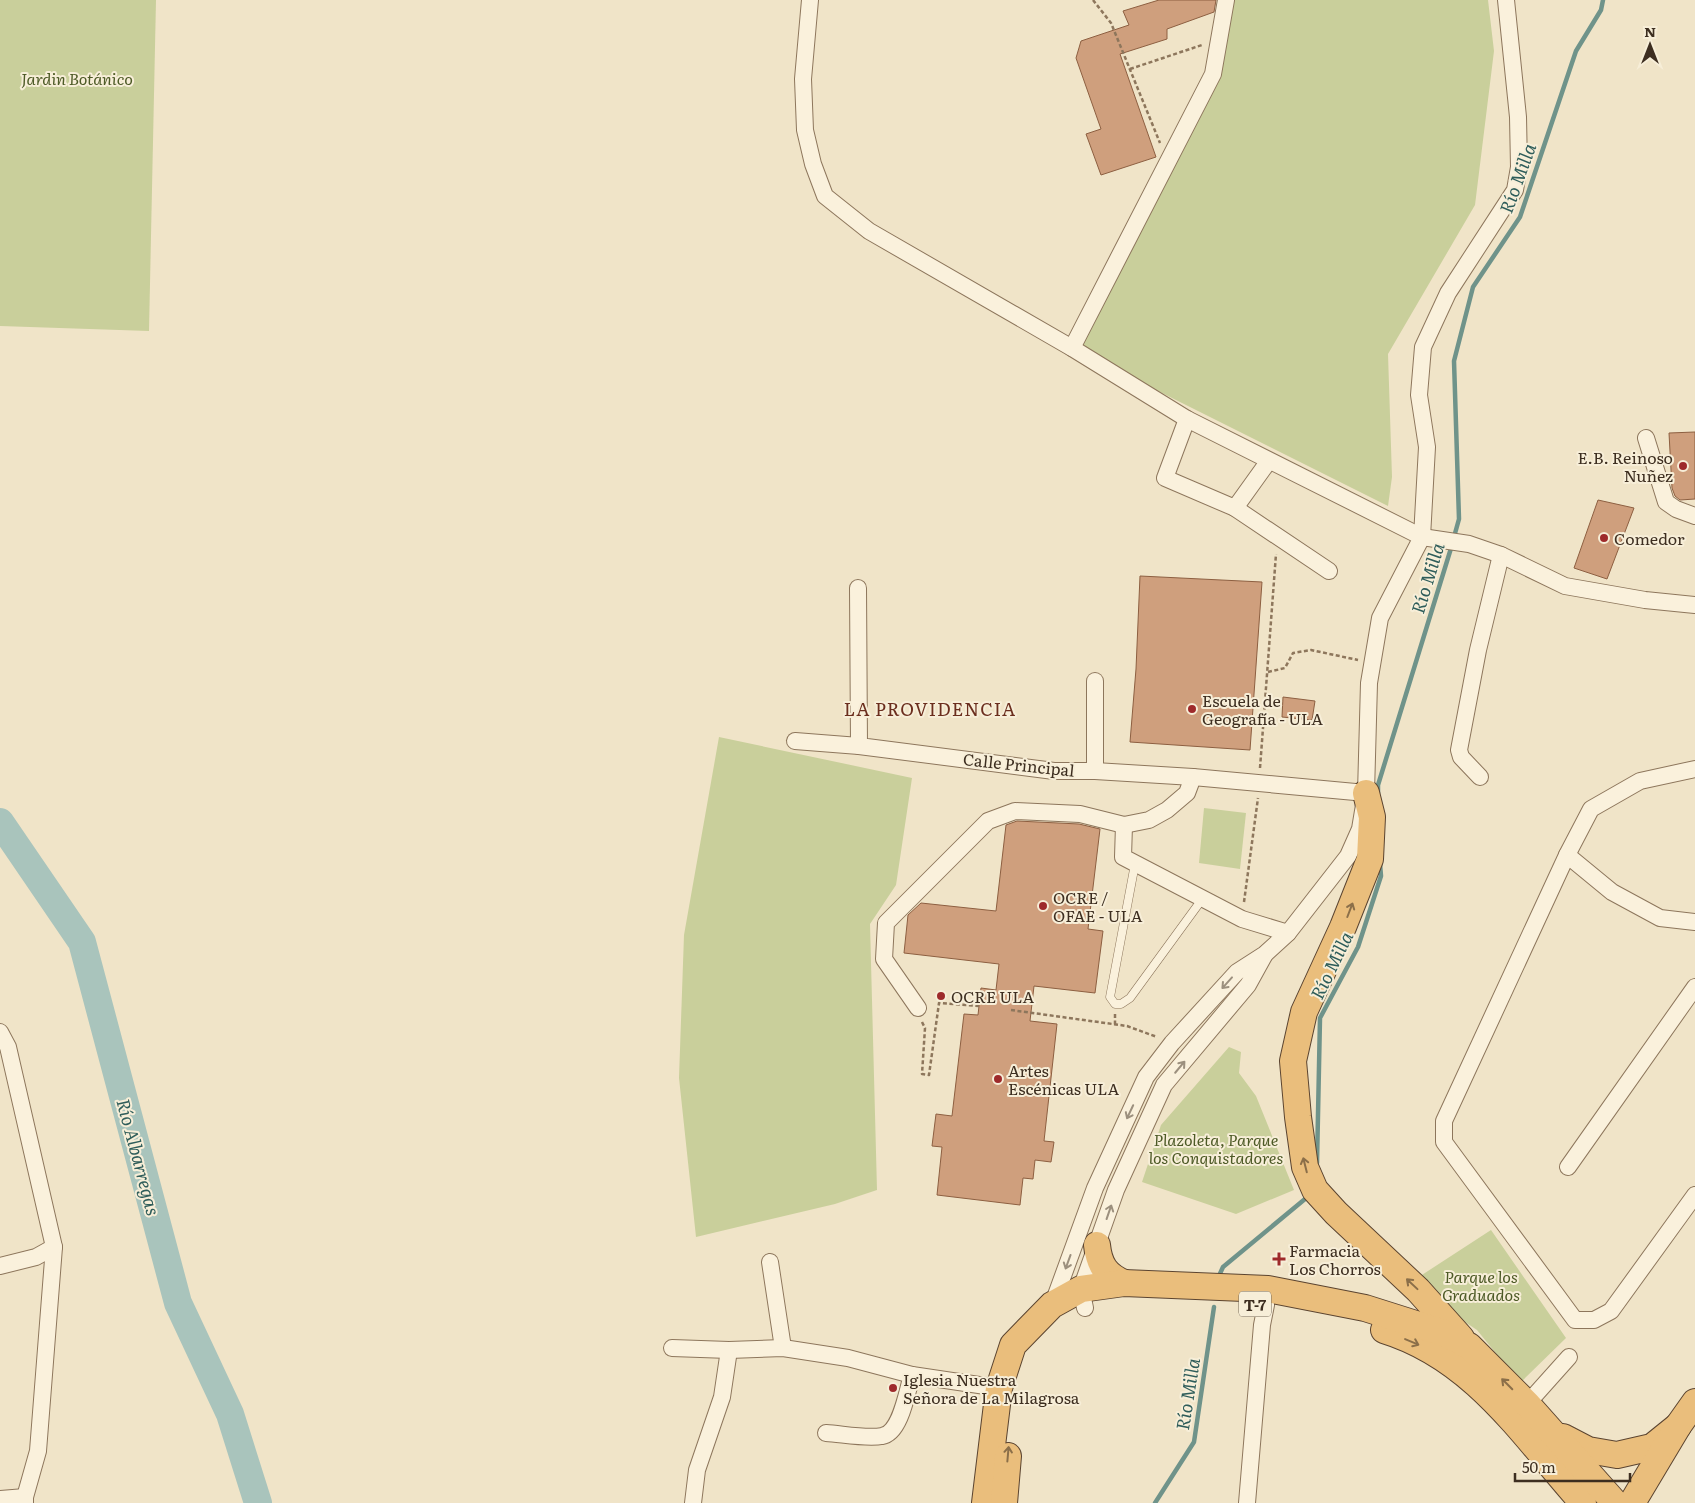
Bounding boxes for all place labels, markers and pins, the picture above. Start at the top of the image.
place label: E.B. Reinoso Nuñez [1577,445,1673,487]
marker: E.B. Reinoso Nuñez [1677,460,1689,472]
place label: Comedor [1614,526,1685,550]
marker: Comedor [1598,532,1610,544]
place label: Escuela de Geografía - ULA [1202,688,1323,730]
marker: Escuela de Geografía - ULA [1186,703,1198,715]
place label: OCRE / OFAE - ULA [1053,885,1143,927]
marker: OCRE / OFAE - ULA [1037,900,1049,912]
place label: OCRE ULA [951,984,1034,1008]
marker: OCRE ULA [935,990,947,1002]
place label: Artes Escénicas ULA [1008,1058,1119,1100]
marker: Artes Escénicas ULA [992,1073,1004,1085]
place label: Farmacia Los Chorros [1289,1238,1381,1280]
marker: Farmacia Los Chorros [1273,1253,1285,1265]
place label: Iglesia Nuestra Señora de La Milagrosa [903,1367,1080,1409]
marker: Iglesia Nuestra Señora de La Milagrosa [887,1382,899,1394]

